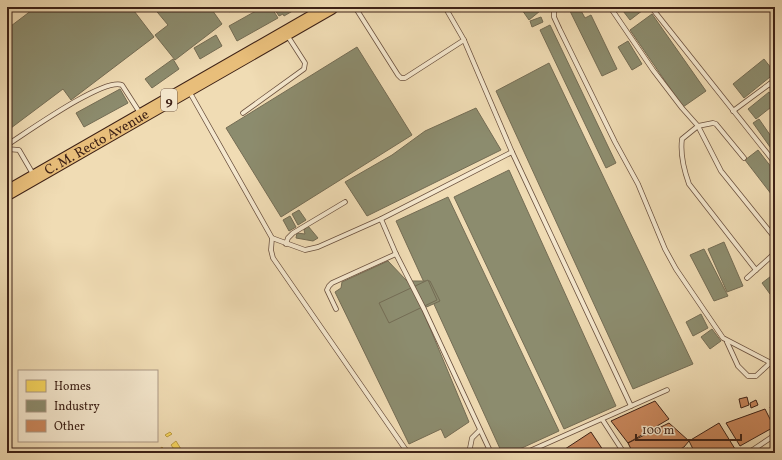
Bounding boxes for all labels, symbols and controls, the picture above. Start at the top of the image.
road number: 9 [161,89,177,111]
street label: C. M. Recto Avenue [41,105,153,181]
legend [18,370,158,442]
text: Homes [54,379,91,395]
text: Industry [54,399,100,415]
scale bar [636,416,741,442]
text: Other [54,419,85,435]
text: 100 m [642,423,675,439]

